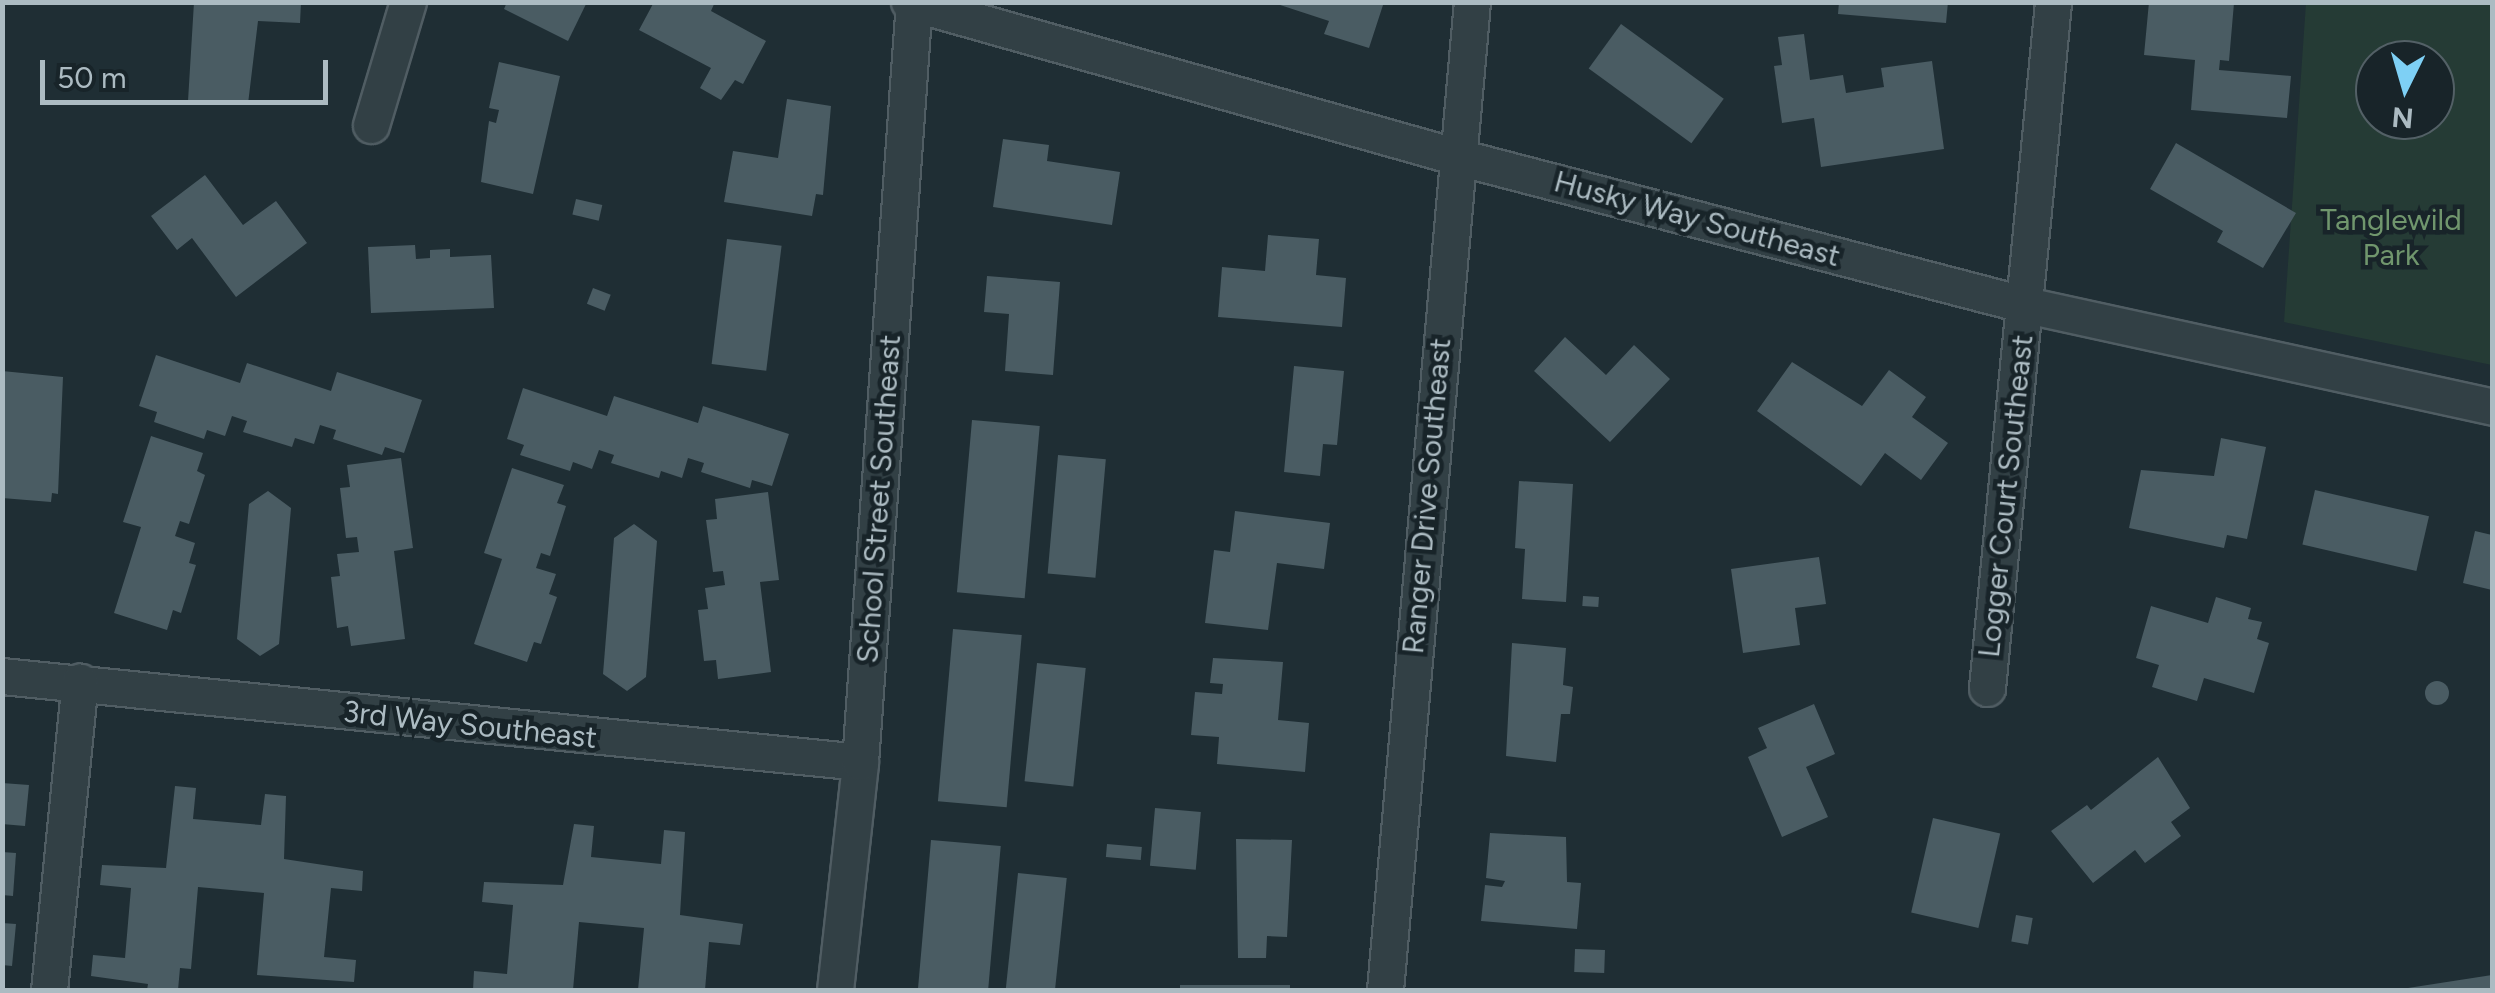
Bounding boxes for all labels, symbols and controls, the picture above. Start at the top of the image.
scale bar [45,40,332,102]
north arrow [2355,40,2455,140]
text: 50 m [57,59,126,96]
text: N [2390,100,2415,136]
street label: Husky Way Southeast [1550,164,1844,274]
park label: Tanglewild Park [2320,202,2462,272]
street label: Logger Court Southeast [1971,333,2041,659]
street label: School Street Southeast [850,334,908,664]
street label: Ranger Drive Southeast [1395,337,1459,655]
street label: 3rd Way Southeast [341,694,599,756]

